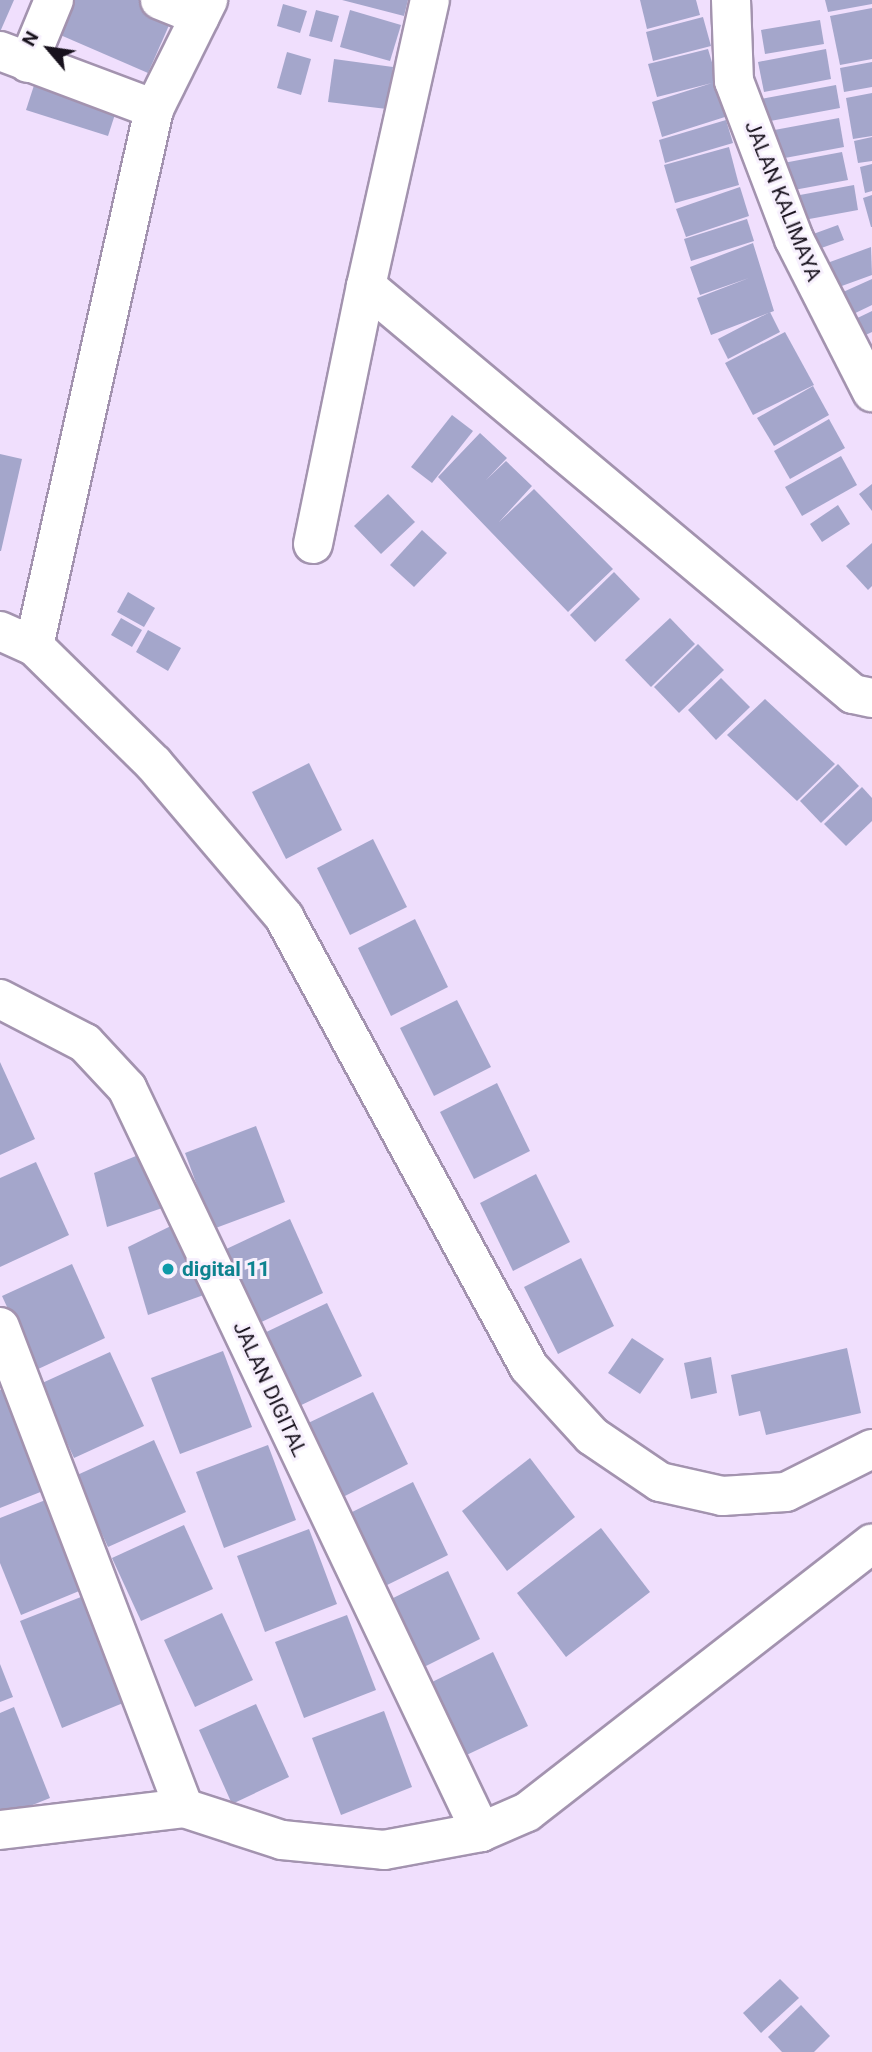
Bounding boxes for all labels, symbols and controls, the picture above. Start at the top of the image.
north arrow [14,14,84,84]
text: N [17,27,44,50]
street label: JALAN KALIMAYA [739,117,827,285]
place label: digital 11 [182,1256,270,1282]
marker: digital 11 [160,1261,176,1277]
street label: JALAN DIGITAL [228,1317,312,1461]

